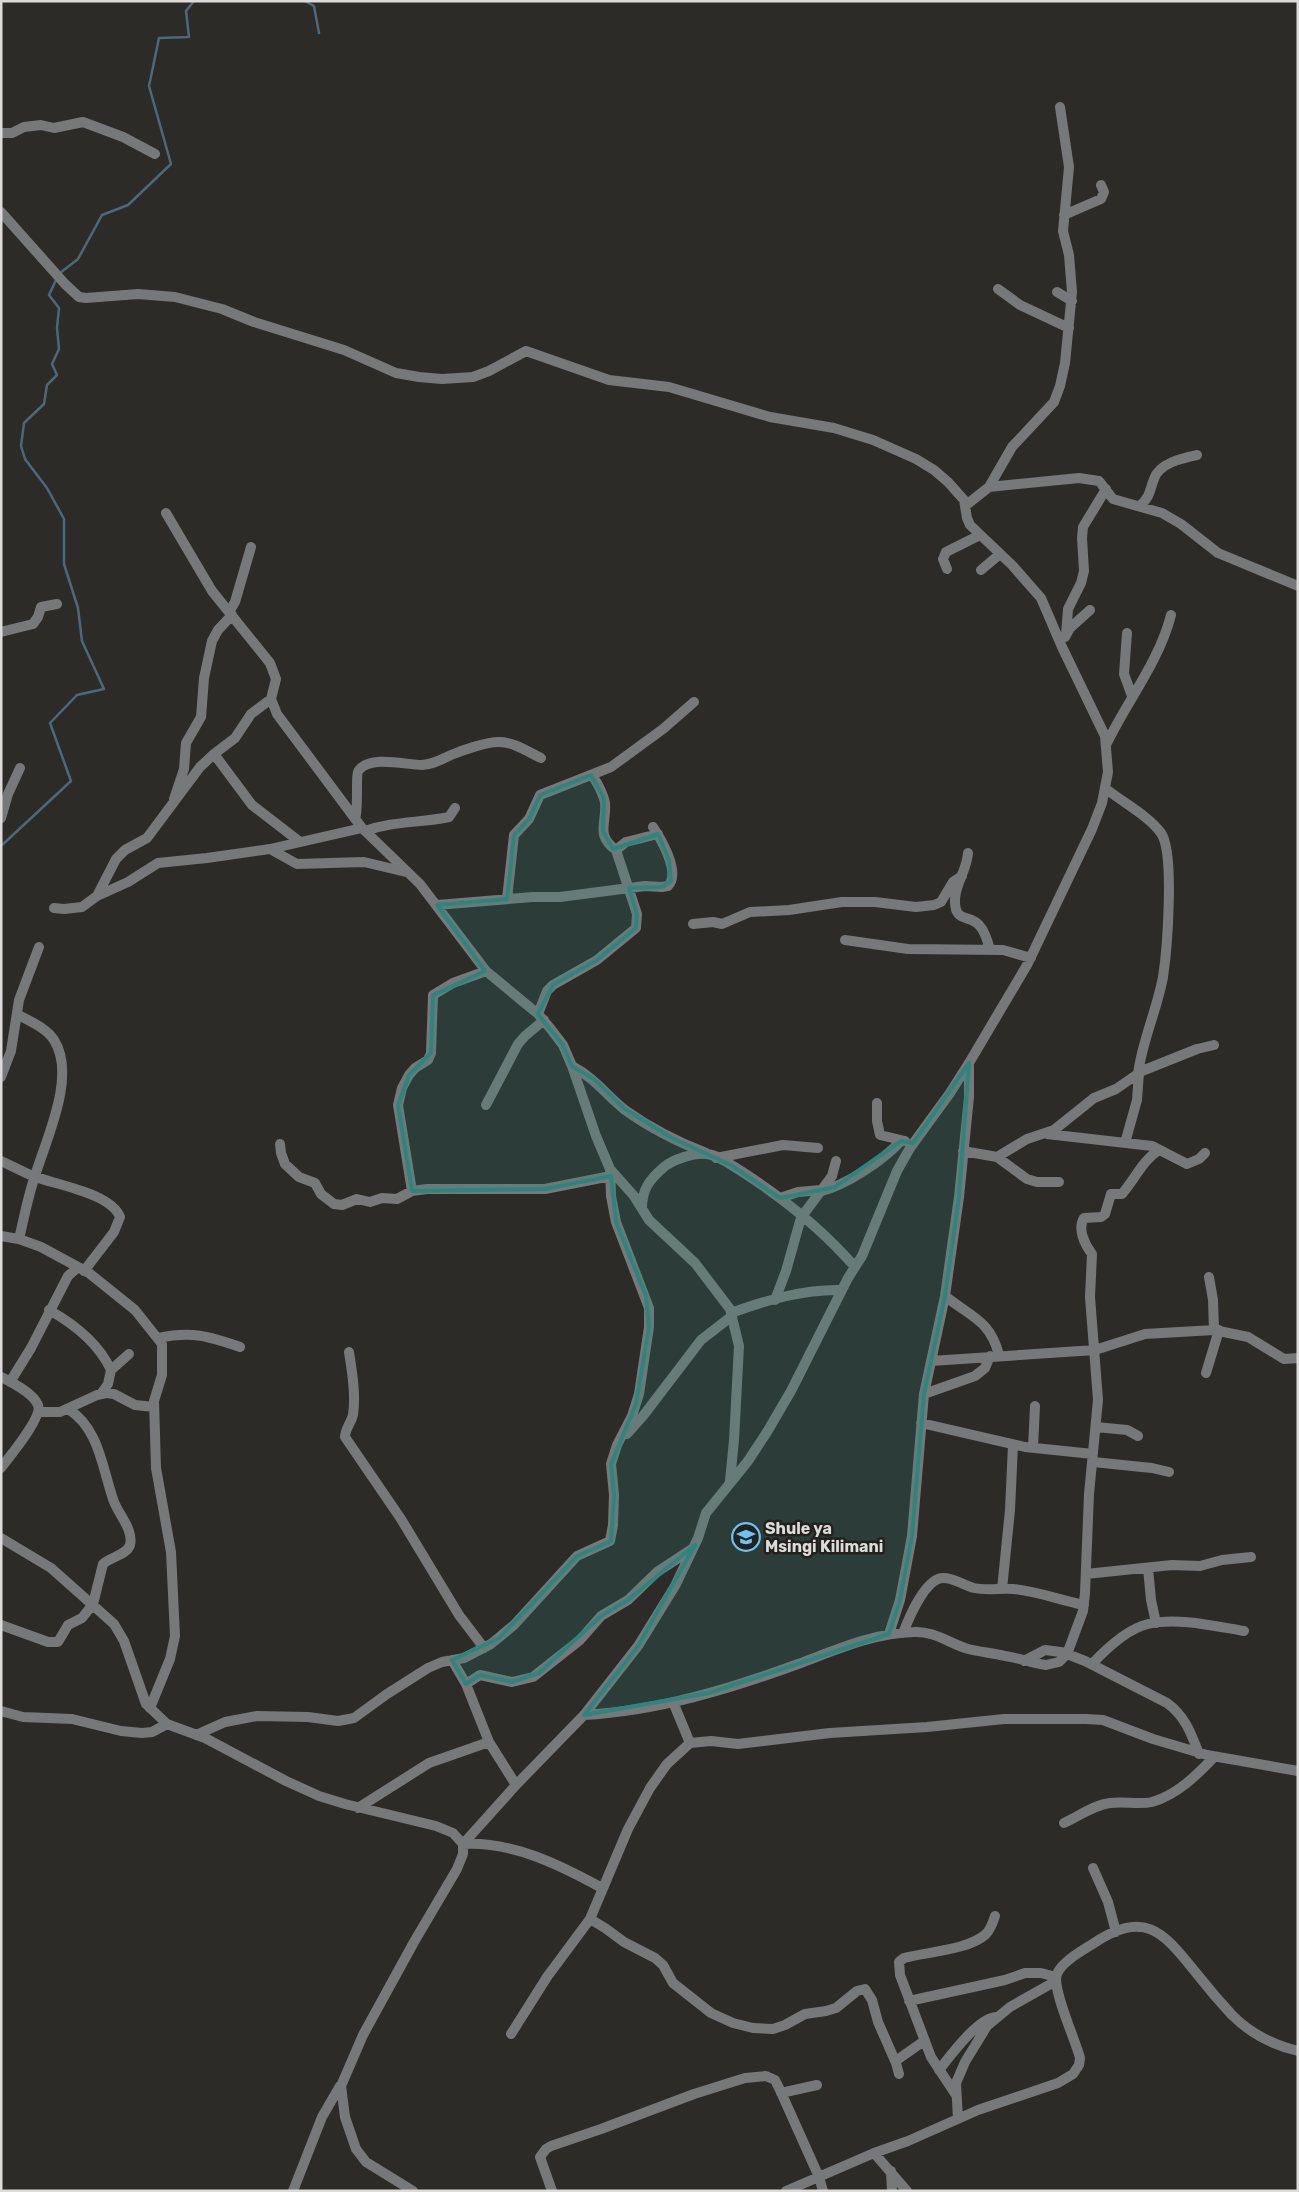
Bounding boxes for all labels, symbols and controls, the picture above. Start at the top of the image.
place label: Shule ya Msingi Kilimani [765,1519,883,1556]
school or university icon: Shule ya Msingi Kilimani [731,1522,761,1552]

